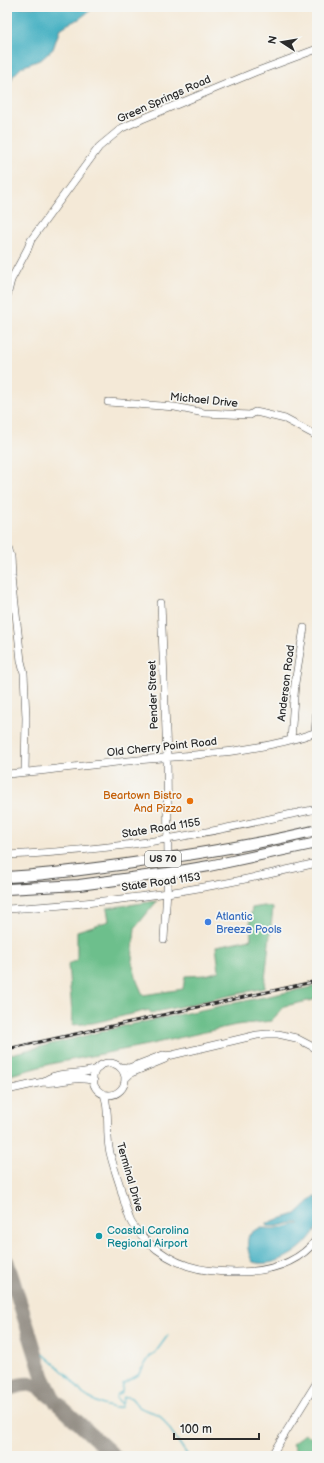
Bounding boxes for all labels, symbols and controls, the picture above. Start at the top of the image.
north arrow [262,22,302,62]
text: N [265,35,280,45]
street label: Green Springs Road [115,72,213,126]
street label: Michael Drive [169,390,239,410]
street label: Anderson Road [275,644,297,722]
street label: Pender Street [145,660,161,730]
street label: Old Cherry Point Road [106,735,218,759]
place label: Beartown Bistro And Pizza [103,789,182,815]
marker: Beartown Bistro And Pizza [185,796,195,806]
street label: State Road 1155 [121,815,201,841]
road number: US 70 [145,851,181,867]
street label: State Road 1153 [121,870,202,894]
place label: Atlantic Breeze Pools [216,910,282,936]
marker: Atlantic Breeze Pools [203,917,213,927]
street label: Terminal Drive [114,1141,146,1214]
place label: Coastal Carolina Regional Airport [107,1224,189,1250]
marker: Coastal Carolina Regional Airport [94,1231,104,1241]
scale bar [174,1415,259,1441]
text: 100 m [180,1422,212,1437]

